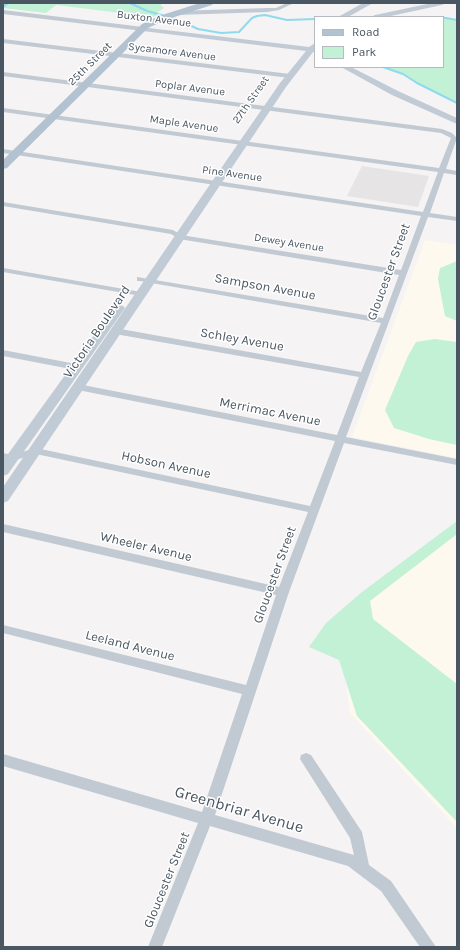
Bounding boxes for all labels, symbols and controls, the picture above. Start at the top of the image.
street label: Buxton Avenue [116,8,192,30]
legend [314,16,444,68]
text: Road [352,25,380,39]
street label: 25th Street [65,39,115,89]
street label: Sycamore Avenue [127,40,217,64]
text: Park [352,45,376,59]
street label: 27th Street [230,74,272,126]
street label: Poplar Avenue [154,77,226,99]
street label: Maple Avenue [149,113,219,135]
street label: Pine Avenue [201,163,263,185]
street label: Gloucester Street [364,221,414,323]
street label: Dewey Avenue [253,231,325,255]
street label: Sampson Avenue [213,270,317,304]
street label: Victoria Boulevard [60,283,134,381]
street label: Schley Avenue [199,325,285,355]
street label: Merrimac Avenue [218,395,322,429]
street label: Hobson Avenue [120,448,212,482]
street label: Gloucester Street [250,524,300,626]
street label: Wheeler Avenue [99,529,193,565]
street label: Leeland Avenue [84,627,176,665]
street label: Greenbriar Avenue [172,782,306,838]
street label: Gloucester Street [141,830,193,930]

